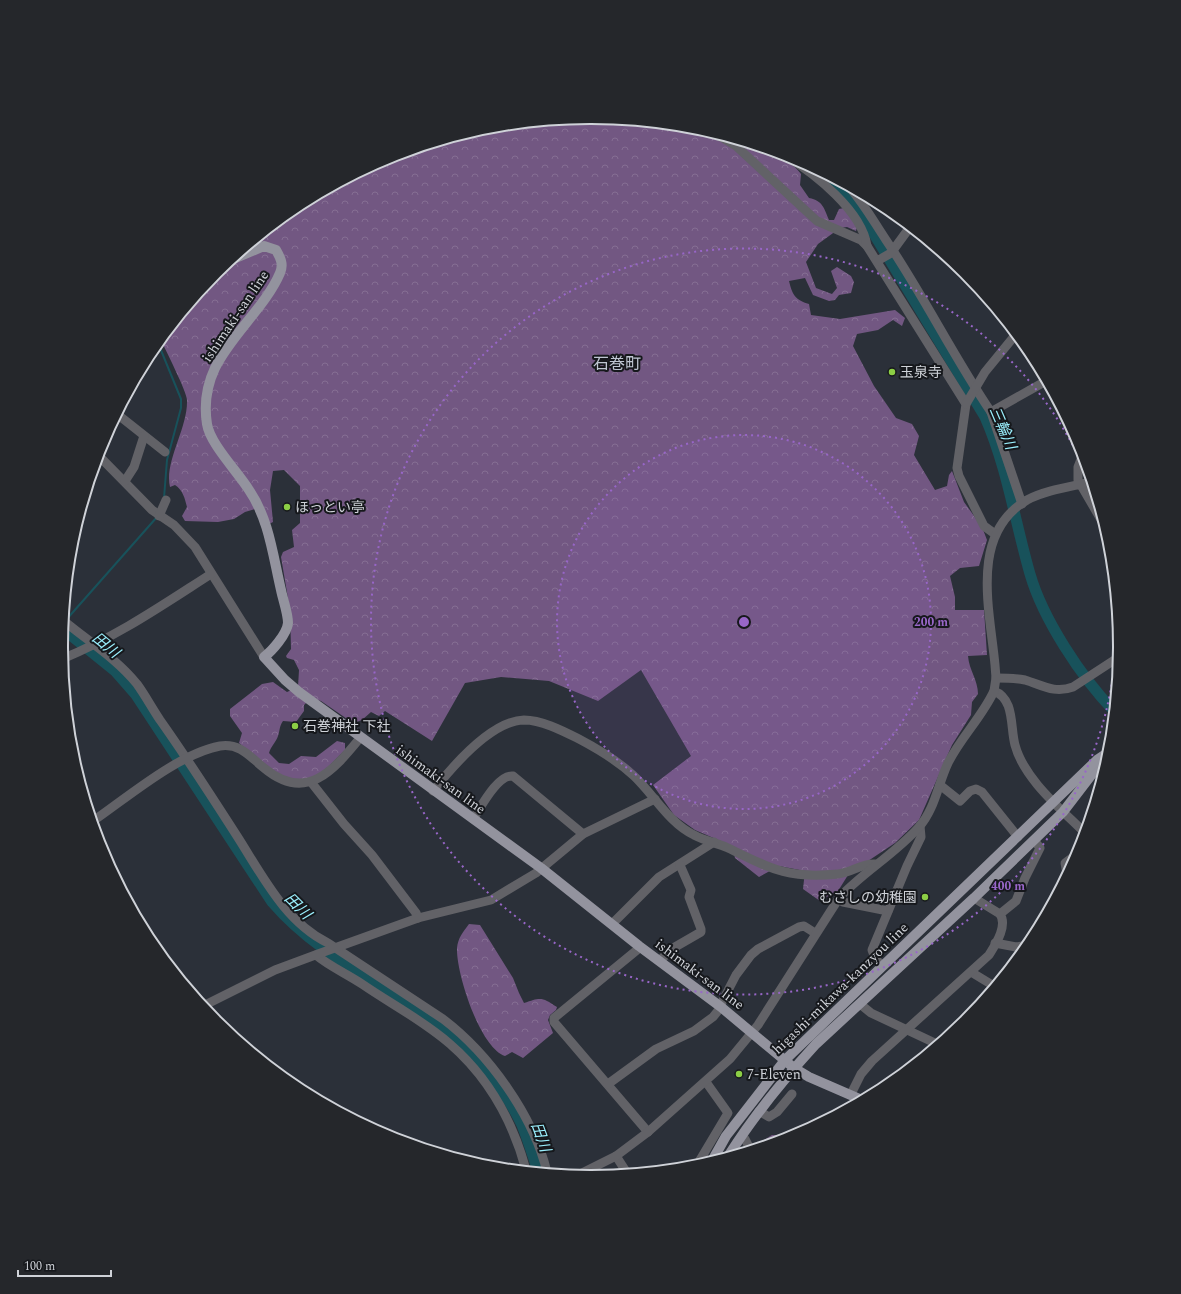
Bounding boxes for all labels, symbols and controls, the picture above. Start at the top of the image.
street label: ishimaki-san line [197,266,274,366]
district label: 石巻町 [593,352,641,376]
place label: 玉泉寺 [900,362,942,383]
marker: 玉泉寺 [887,367,897,377]
water label: 三輪川 [983,403,1023,455]
place label: ほっとい亭 [295,497,365,518]
marker: ほっとい亭 [282,502,292,512]
text: 200 m [914,613,948,632]
centre of rings [737,615,751,629]
water label: 田川 [87,627,126,665]
place label: 石巻神社 下社 [303,716,391,737]
marker: 石巻神社 下社 [290,721,300,731]
street label: ishimaki-san line [391,740,490,819]
text: 400 m [991,877,1025,896]
place label: むさしの幼稚園 [819,887,917,908]
water label: 田川 [279,888,318,927]
marker: むさしの幼稚園 [920,892,930,902]
street label: higashi-mikawa-kanzyou line [768,917,913,1059]
street label: ishimaki-san line [651,934,749,1015]
place label: 7-Eleven [747,1064,801,1085]
marker: 7-Eleven [734,1069,744,1079]
water label: 田川 [525,1119,557,1157]
scale bar [18,1252,111,1278]
text: 100 m [24,1257,55,1276]

